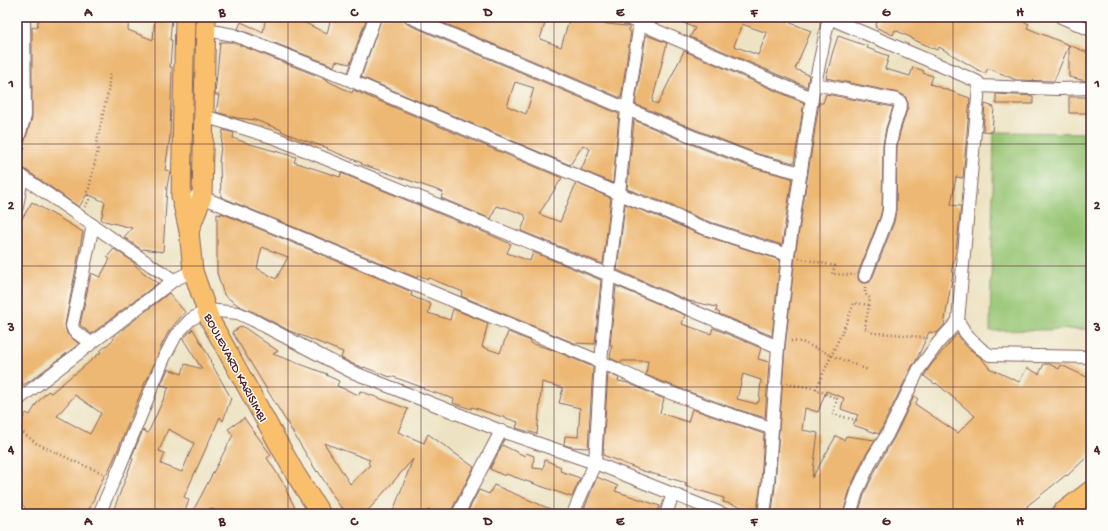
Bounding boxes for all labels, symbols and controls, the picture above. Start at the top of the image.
text: A [83,6,93,21]
text: B [218,6,227,21]
text: C [349,6,359,21]
text: D [483,6,493,21]
text: E [616,6,625,21]
text: F [750,6,759,21]
text: G [882,6,891,21]
text: H [1016,6,1024,21]
text: 1 [7,77,14,92]
text: 1 [1093,77,1100,92]
text: 2 [8,199,15,214]
text: 2 [1094,199,1101,214]
street label: BOULEVARD KARISIMBI [199,310,270,425]
text: 3 [7,321,15,336]
text: 3 [1093,321,1101,336]
text: 4 [7,443,15,458]
text: 4 [1093,443,1101,458]
text: A [83,515,93,530]
text: B [218,515,227,530]
text: C [349,515,359,530]
text: D [483,515,493,530]
text: E [616,515,625,530]
text: F [750,515,759,530]
text: G [882,515,891,530]
text: H [1016,515,1024,530]

